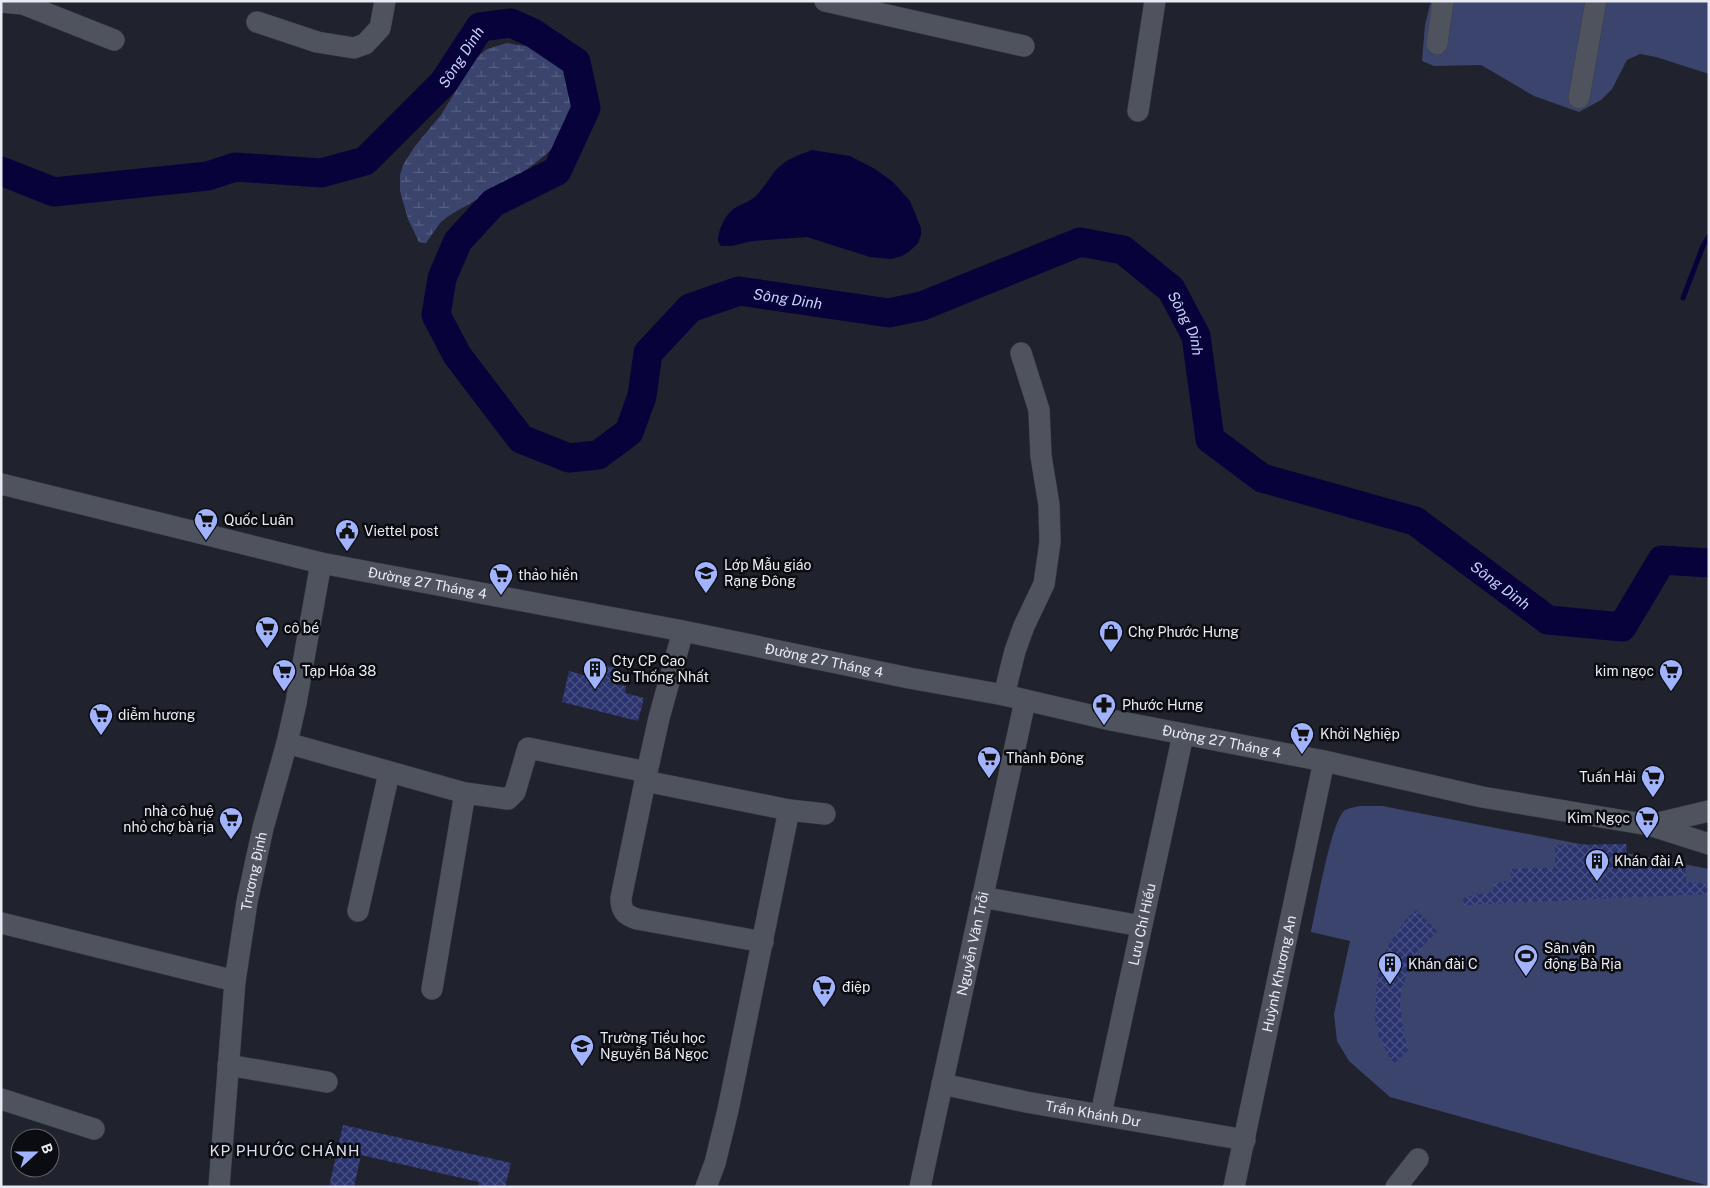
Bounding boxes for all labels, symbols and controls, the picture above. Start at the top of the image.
water label: Sông Dinh [434,23,487,91]
water label: Sông Dinh [752,285,824,312]
water label: Sông Dinh [1165,288,1207,357]
supermarket icon: Quốc Luân [193,507,219,541]
place label: Quốc Luân [224,512,294,528]
public building icon: Viettel post [334,518,360,552]
place label: Viettel post [364,523,439,539]
place label: Lớp Mẫu giáo Rạng Đông [724,557,811,589]
water label: Sông Dinh [1468,557,1534,612]
school or university icon: Lớp Mẫu giáo Rạng Đông [693,560,719,594]
supermarket icon: thảo hiền [488,562,514,596]
street label: Đường 27 Tháng 4 [367,564,488,602]
place label: thảo hiền [518,567,578,583]
supermarket icon: cô bé [254,615,280,649]
shop icon: Chợ Phước Hưng [1098,619,1124,653]
place label: cô bé [284,620,319,636]
place label: Chợ Phước Hưng [1128,624,1239,640]
street label: Đường 27 Tháng 4 [763,640,885,680]
place label: Cty CP Cao Su Thống Nhất [612,653,709,685]
building icon: Cty CP Cao Su Thống Nhất [582,656,608,690]
supermarket icon: Tạp Hóa 38 [271,658,297,692]
supermarket icon: kim ngọc [1658,658,1684,692]
place label: Tạp Hóa 38 [302,663,376,679]
place label: kim ngọc [1595,663,1654,679]
pharmacy icon: Phước Hưng [1091,692,1117,726]
place label: Phước Hưng [1122,697,1204,713]
supermarket icon: diễm hương [88,702,114,736]
place label: diễm hương [118,707,196,723]
supermarket icon: Khởi Nghiệp [1289,721,1315,755]
street label: Đường 27 Tháng 4 [1161,722,1283,761]
place label: Khởi Nghiệp [1320,726,1400,742]
supermarket icon: Thành Đông [976,745,1002,779]
place label: Thành Đông [1006,750,1085,766]
supermarket icon: Tuấn Hải [1640,764,1666,798]
place label: Tuấn Hải [1579,769,1636,785]
place label: nhà cô huệ nhỏ chợ bà rịa [123,803,214,835]
supermarket icon: Kim Ngọc [1634,805,1660,839]
supermarket icon: nhà cô huệ nhỏ chợ bà rịa [218,806,244,840]
place label: Kim Ngọc [1567,810,1630,826]
street label: Trương Định [238,830,270,912]
building icon: Khán đài A [1584,848,1610,882]
place label: Khán đài A [1614,853,1684,869]
street label: Lưu Chí Hiếu [1125,882,1159,967]
street label: Nguyễn Văn Trỗi [954,890,992,997]
street label: Huỳnh Khương An [1259,914,1299,1034]
place label: Sân vận động Bà Rịa [1544,940,1621,972]
sports icon: Sân vận động Bà Rịa [1513,943,1539,977]
building icon: Khán đài C [1377,951,1403,985]
place label: Khán đài C [1408,956,1478,972]
supermarket icon: điệp [811,974,837,1008]
place label: điệp [842,979,870,995]
place label: Trường Tiểu học Nguyễn Bá Ngọc [600,1030,709,1062]
school or university icon: Trường Tiểu học Nguyễn Bá Ngọc [569,1033,595,1067]
street label: Trần Khánh Dư [1044,1098,1143,1130]
north arrow [10,1128,60,1178]
text: B [38,1141,56,1156]
district label: KP PHƯỚC CHÁNH [209,1141,361,1159]

